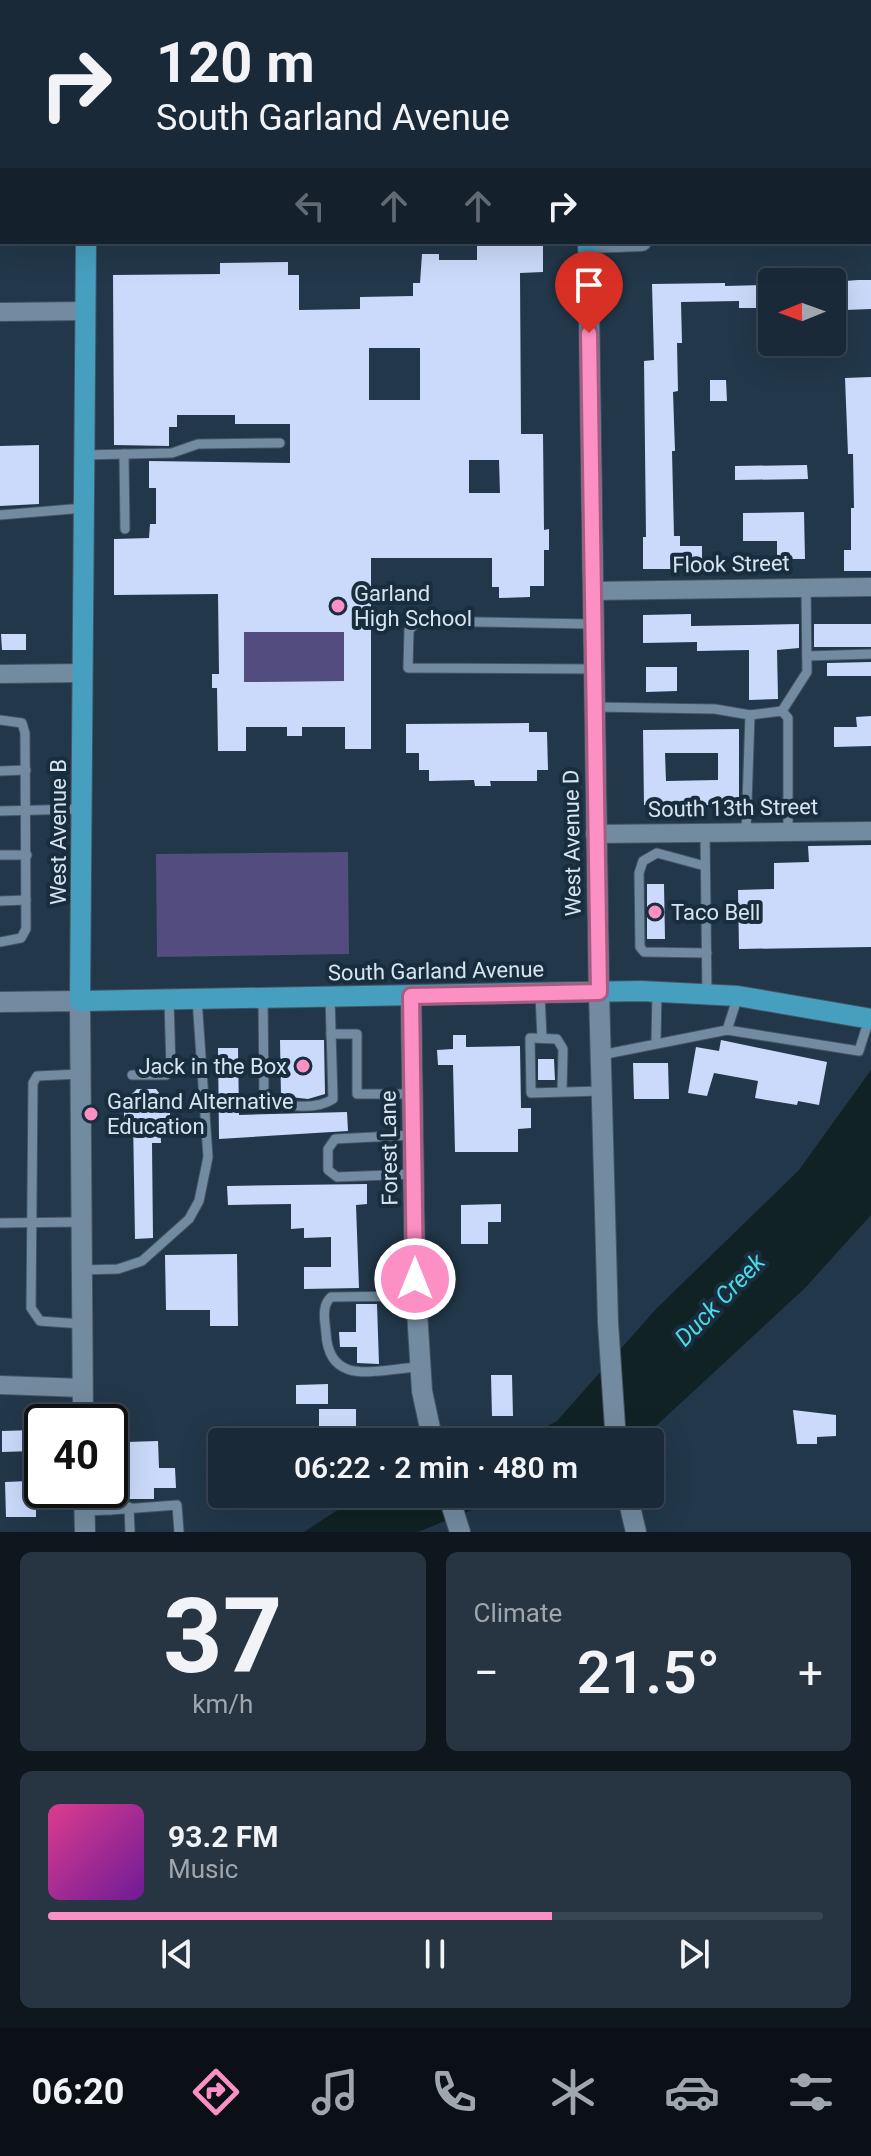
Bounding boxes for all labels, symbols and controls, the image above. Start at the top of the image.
text: 120 m [156,30,315,96]
icon: right [24,32,128,136]
text: South Garland Avenue [156,97,510,139]
icon: left [288,184,332,228]
icon: ahead [372,184,416,228]
icon: ahead [456,184,500,228]
icon: right [540,184,584,228]
pin [555,251,623,333]
icon: arrive [567,263,611,307]
north arrow [758,268,846,356]
map controls [758,268,846,356]
street label: Flook Street [672,550,790,578]
place label: Garland High School [354,581,472,631]
marker: Garland High School [329,597,347,615]
street label: West Avenue B [46,759,71,905]
street label: West Avenue D [558,769,586,917]
street label: South 13th Street [648,794,818,822]
place label: Taco Bell [671,900,760,925]
marker: Taco Bell [646,903,664,921]
street label: South Garland Avenue [328,957,544,985]
place label: Jack in the Box [138,1054,287,1079]
marker: Jack in the Box [294,1057,312,1075]
place label: Garland Alternative Education [107,1089,294,1139]
street label: Forest Lane [375,1090,403,1206]
marker: Garland Alternative Education [82,1105,100,1123]
position arrow [373,1237,457,1321]
water label: Duck Creek [669,1247,772,1352]
speed limit sign: 40 [24,1404,128,1508]
text: 06:22 · 2 min · 480 m [294,1450,578,1485]
text: 37 [163,1576,282,1697]
text: Climate [474,1598,562,1628]
text: 21.5° [577,1637,720,1708]
text: − [474,1647,499,1699]
text: + [798,1647,823,1699]
text: km/h [192,1689,253,1719]
text: 93.2 FM [168,1819,279,1854]
text: Music [168,1854,238,1884]
icon: previous [155,1932,199,1976]
icon: pause [413,1932,457,1976]
icon: next [672,1932,716,1976]
icon: directions [188,2064,244,2120]
icon: music [307,2064,363,2120]
icon: phone [426,2064,482,2120]
icon: climate [545,2064,601,2120]
icon: car [664,2064,720,2120]
icon: filters [783,2064,839,2120]
text: 06:20 [32,2071,124,2113]

